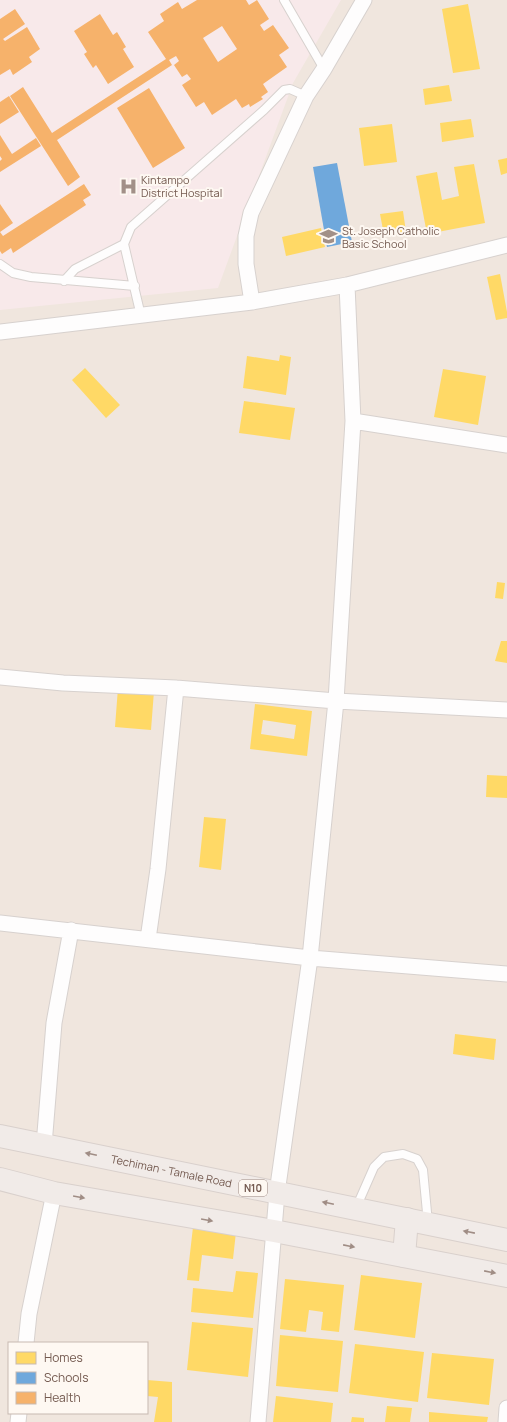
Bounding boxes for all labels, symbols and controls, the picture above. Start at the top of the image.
place label: Kintampo District Hospital [141,172,222,200]
hospital icon: Kintampo District Hospital [118,176,138,196]
place label: St. Joseph Catholic Basic School [342,223,440,251]
school or university icon: St. Joseph Catholic Basic School [319,227,339,247]
one-way arrow [85,1150,97,1156]
street label: Techiman - Tamale Road [110,1151,233,1190]
road number: N10 [239,1180,267,1196]
one-way arrow [73,1195,85,1201]
one-way arrow [322,1200,334,1206]
one-way arrow [201,1217,213,1223]
one-way arrow [463,1229,475,1235]
one-way arrow [343,1243,355,1249]
one-way arrow [484,1270,496,1276]
legend [8,1342,148,1414]
text: Homes [44,1349,83,1366]
text: Schools [44,1369,88,1386]
text: Health [44,1389,81,1406]

